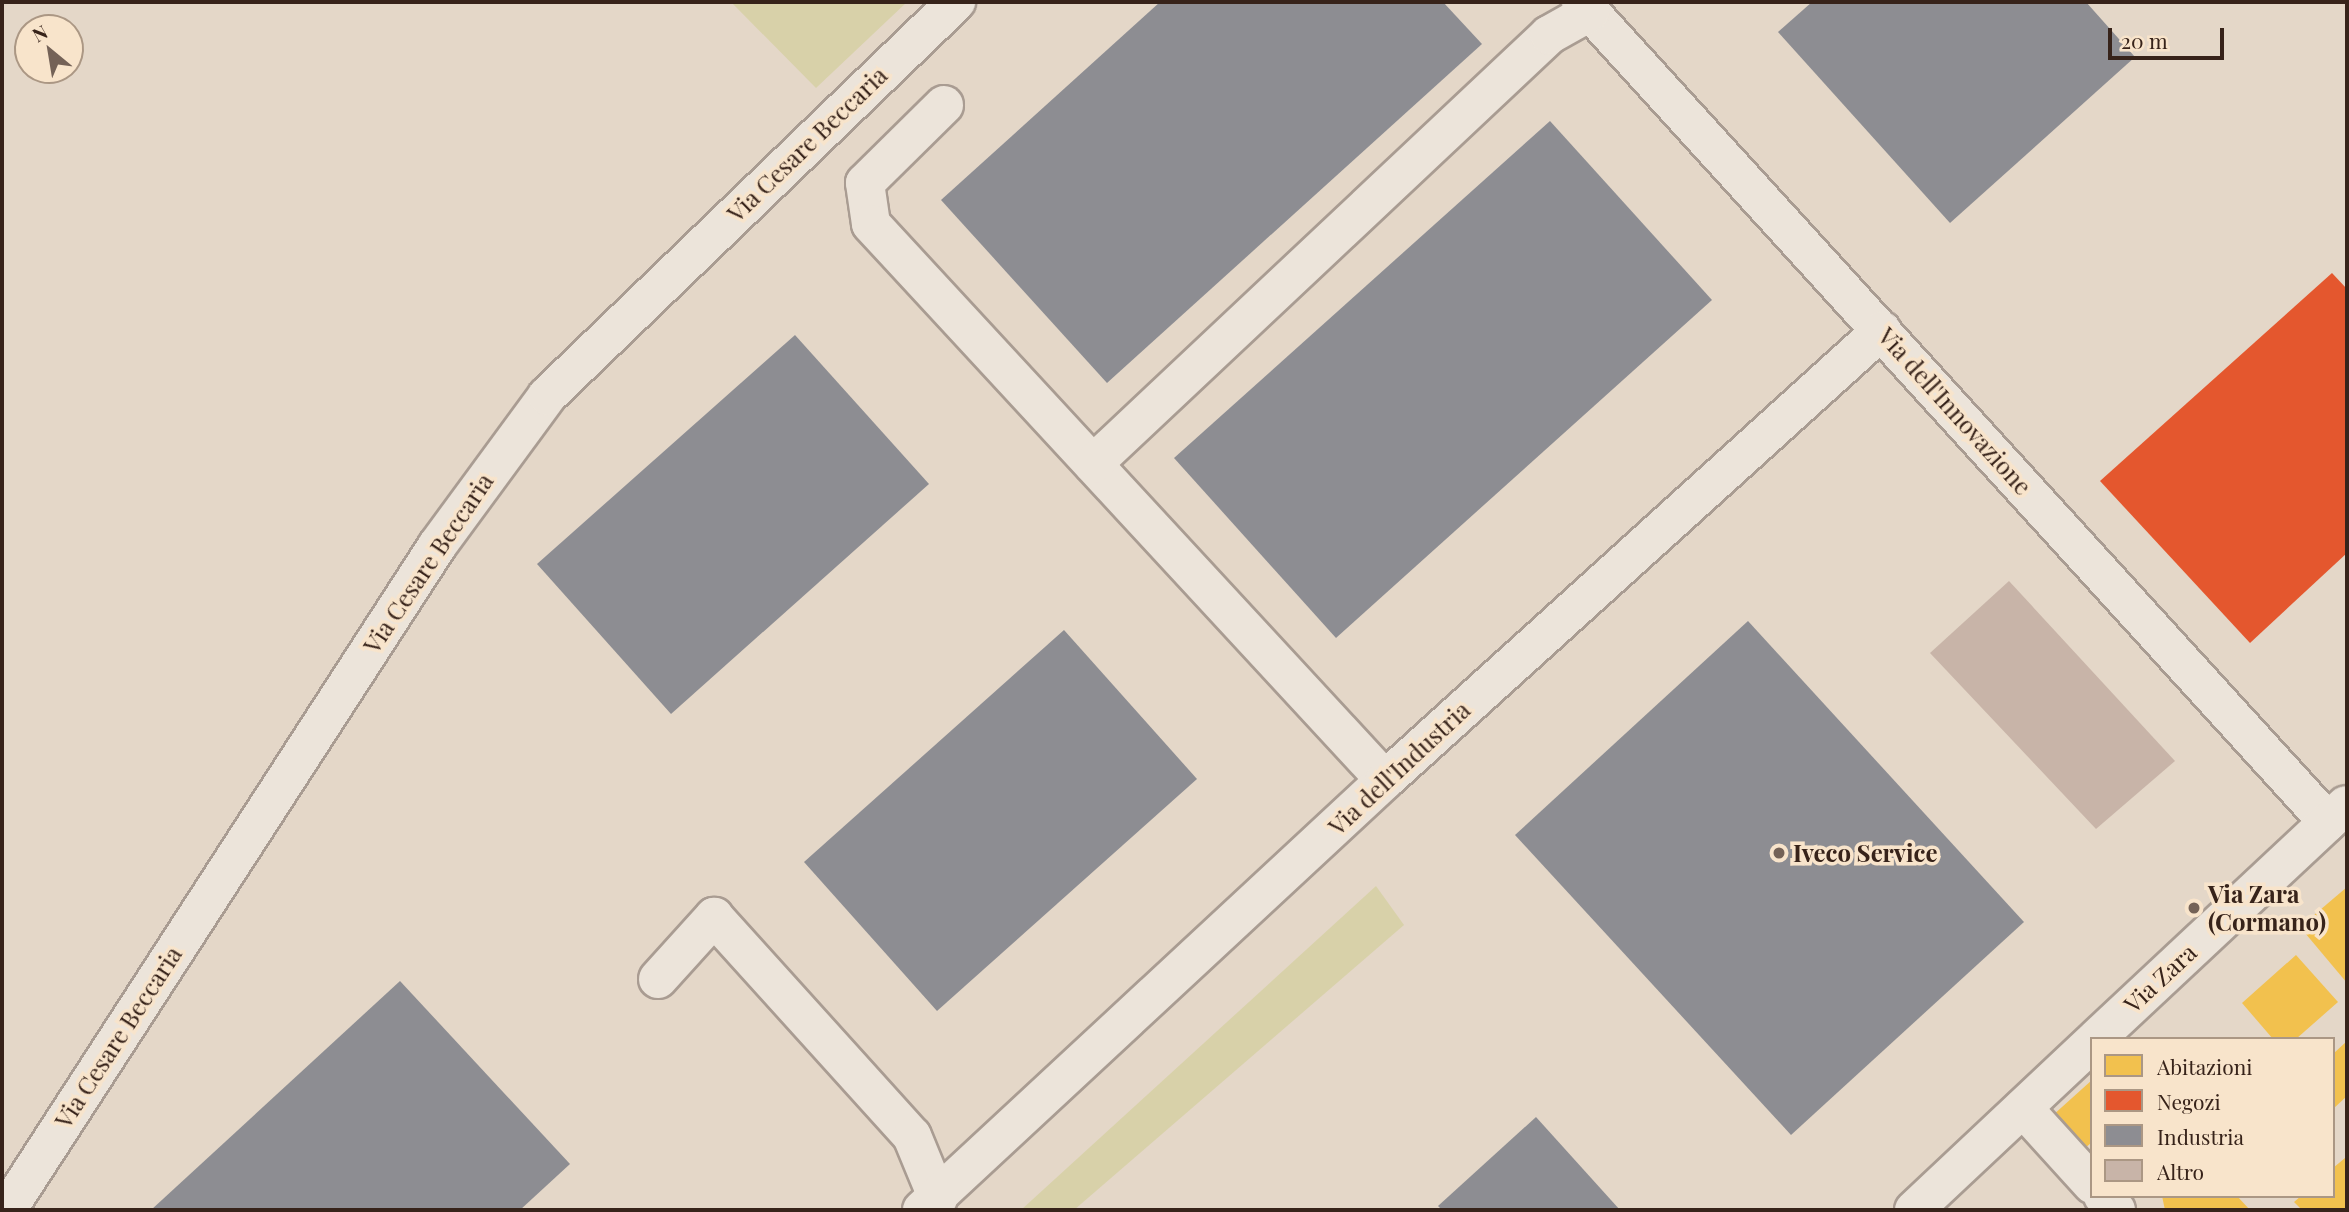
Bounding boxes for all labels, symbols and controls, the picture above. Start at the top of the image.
north arrow [14,14,84,84]
scale bar [2111,14,2226,58]
text: N [27,18,52,47]
text: 20 m [2121,26,2168,54]
street label: Via Cesare Beccaria [721,60,893,228]
street label: Via dell'Innovazione [1872,321,2038,501]
street label: Via Cesare Beccaria [357,467,499,659]
street label: Via dell'Industria [1322,695,1476,841]
place label: Iveco Service [1793,839,1938,867]
marker: Iveco Service [1771,845,1787,861]
place label: Via Zara (Cormano) [2208,880,2326,936]
marker: Via Zara (Cormano) [2186,900,2202,916]
street label: Via Zara [2118,937,2202,1019]
street label: Via Cesare Beccaria [48,941,188,1133]
legend [2090,1037,2335,1198]
text: Abitazioni [2157,1052,2252,1080]
text: Negozi [2157,1087,2221,1115]
text: Industria [2157,1122,2244,1150]
text: Altro [2157,1157,2204,1185]

